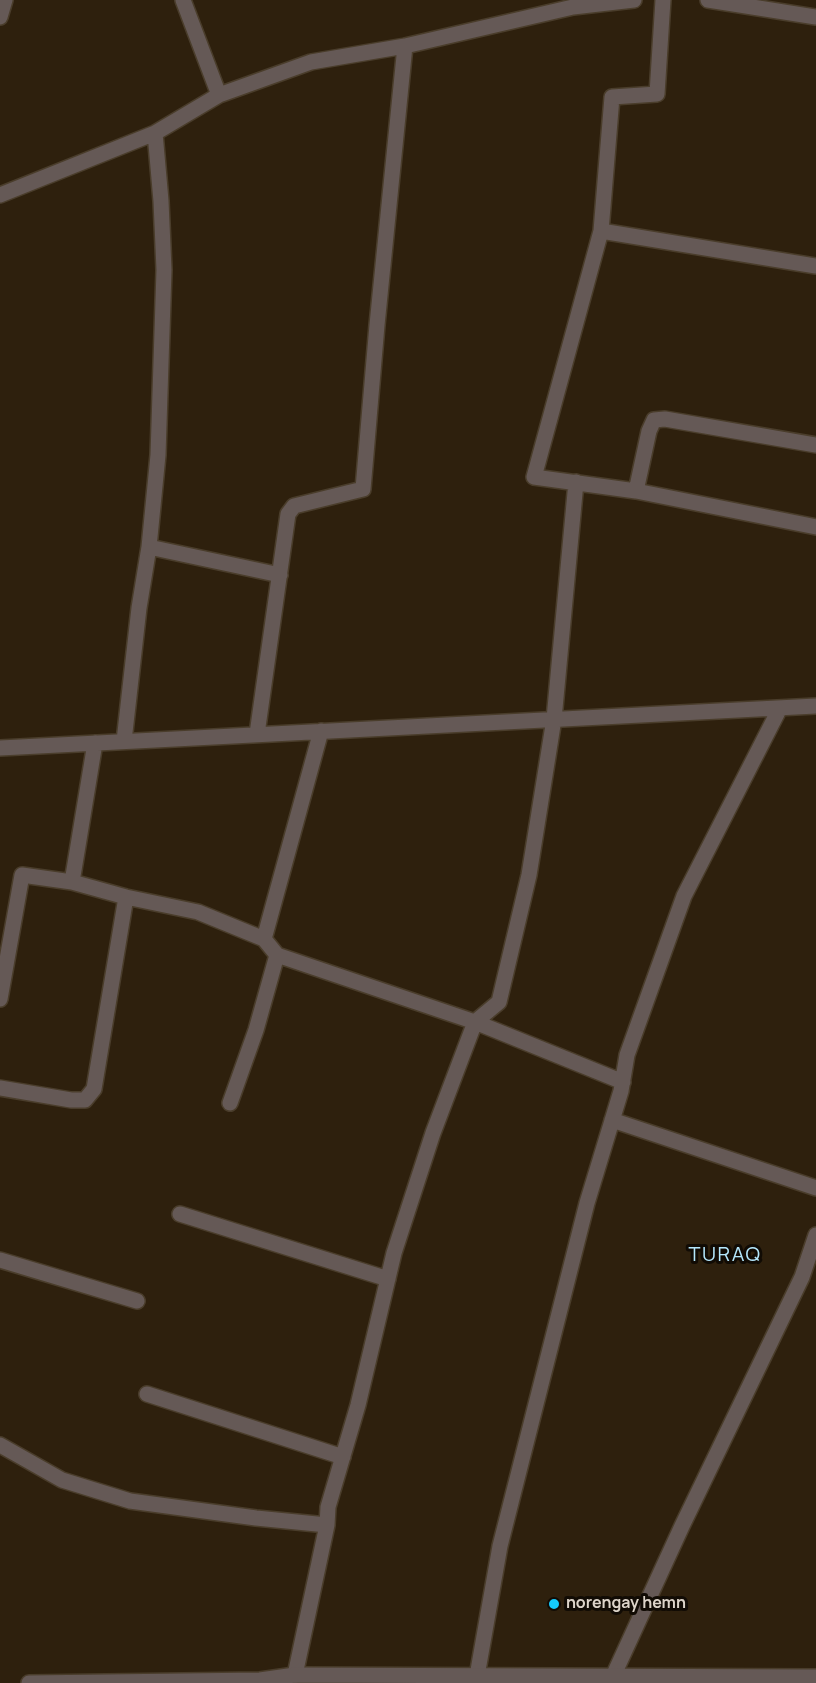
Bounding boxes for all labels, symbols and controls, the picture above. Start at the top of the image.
district label: TURAQ [689,1243,761,1267]
place label: norengay hemn [566,1594,686,1614]
marker: norengay hemn [547,1597,561,1611]

